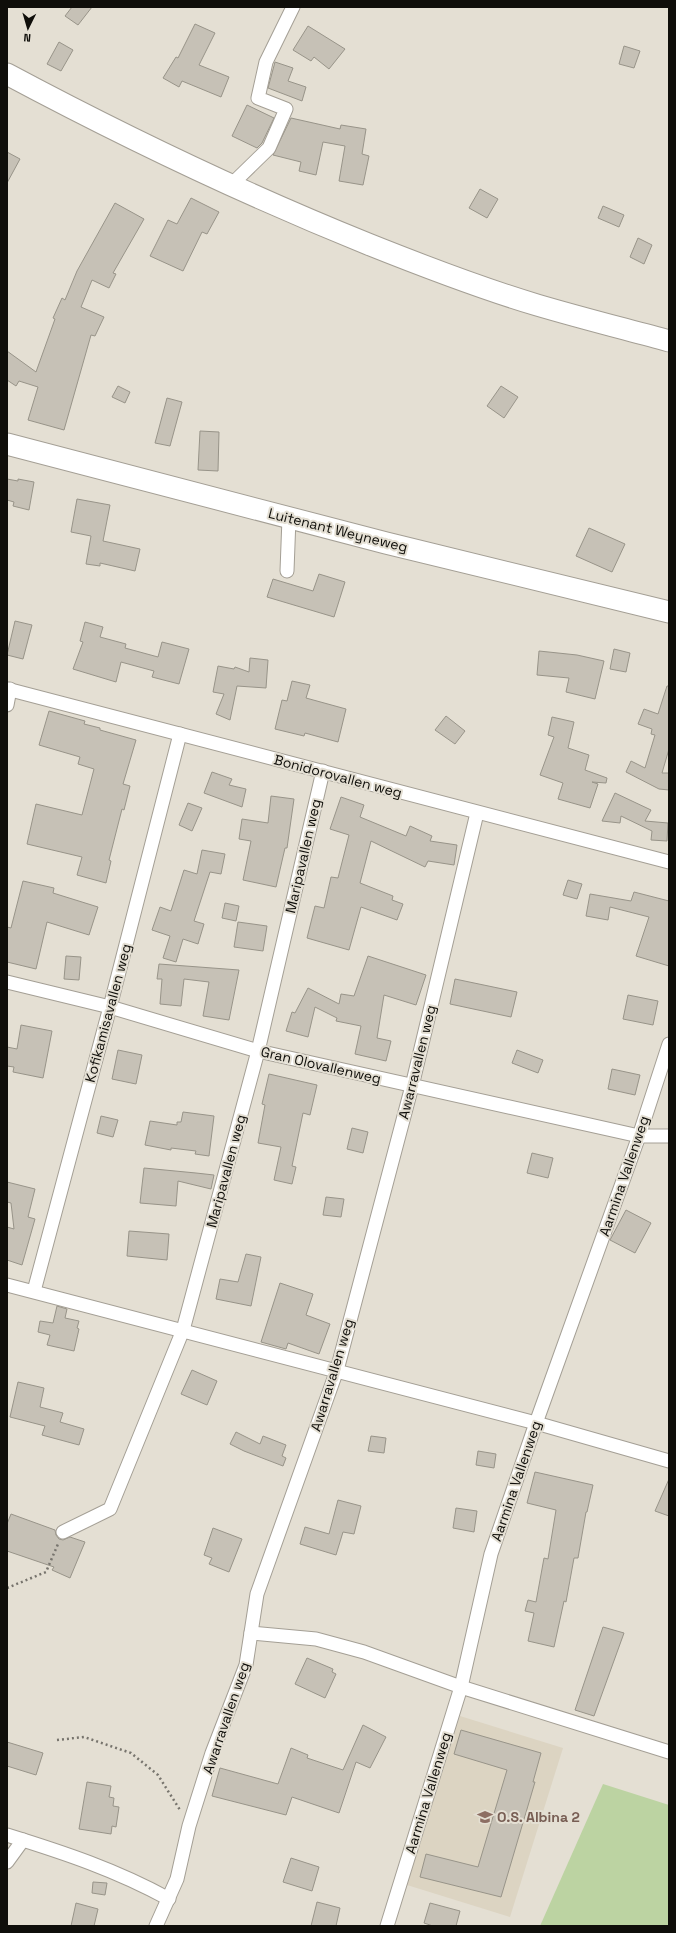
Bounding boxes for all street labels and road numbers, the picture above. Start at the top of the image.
street label: Luitenant Weyneweg [266,504,410,556]
street label: Bonidorovallen weg [272,750,404,802]
street label: Maripavallen weg [281,797,325,915]
street label: Kofikamisavallen weg [81,942,135,1084]
street label: Awarravallen weg [394,1003,440,1121]
street label: Gran Olovallenweg [259,1042,383,1088]
street label: Maripavallen weg [202,1112,250,1230]
street label: Aarmina Vallenweg [595,1114,653,1238]
street label: Awarravallen weg [306,1316,358,1434]
street label: Aarmina Vallenweg [487,1419,545,1543]
street label: Awarravallen weg [198,1660,254,1776]
street label: Aarmina Vallenweg [401,1730,455,1856]

